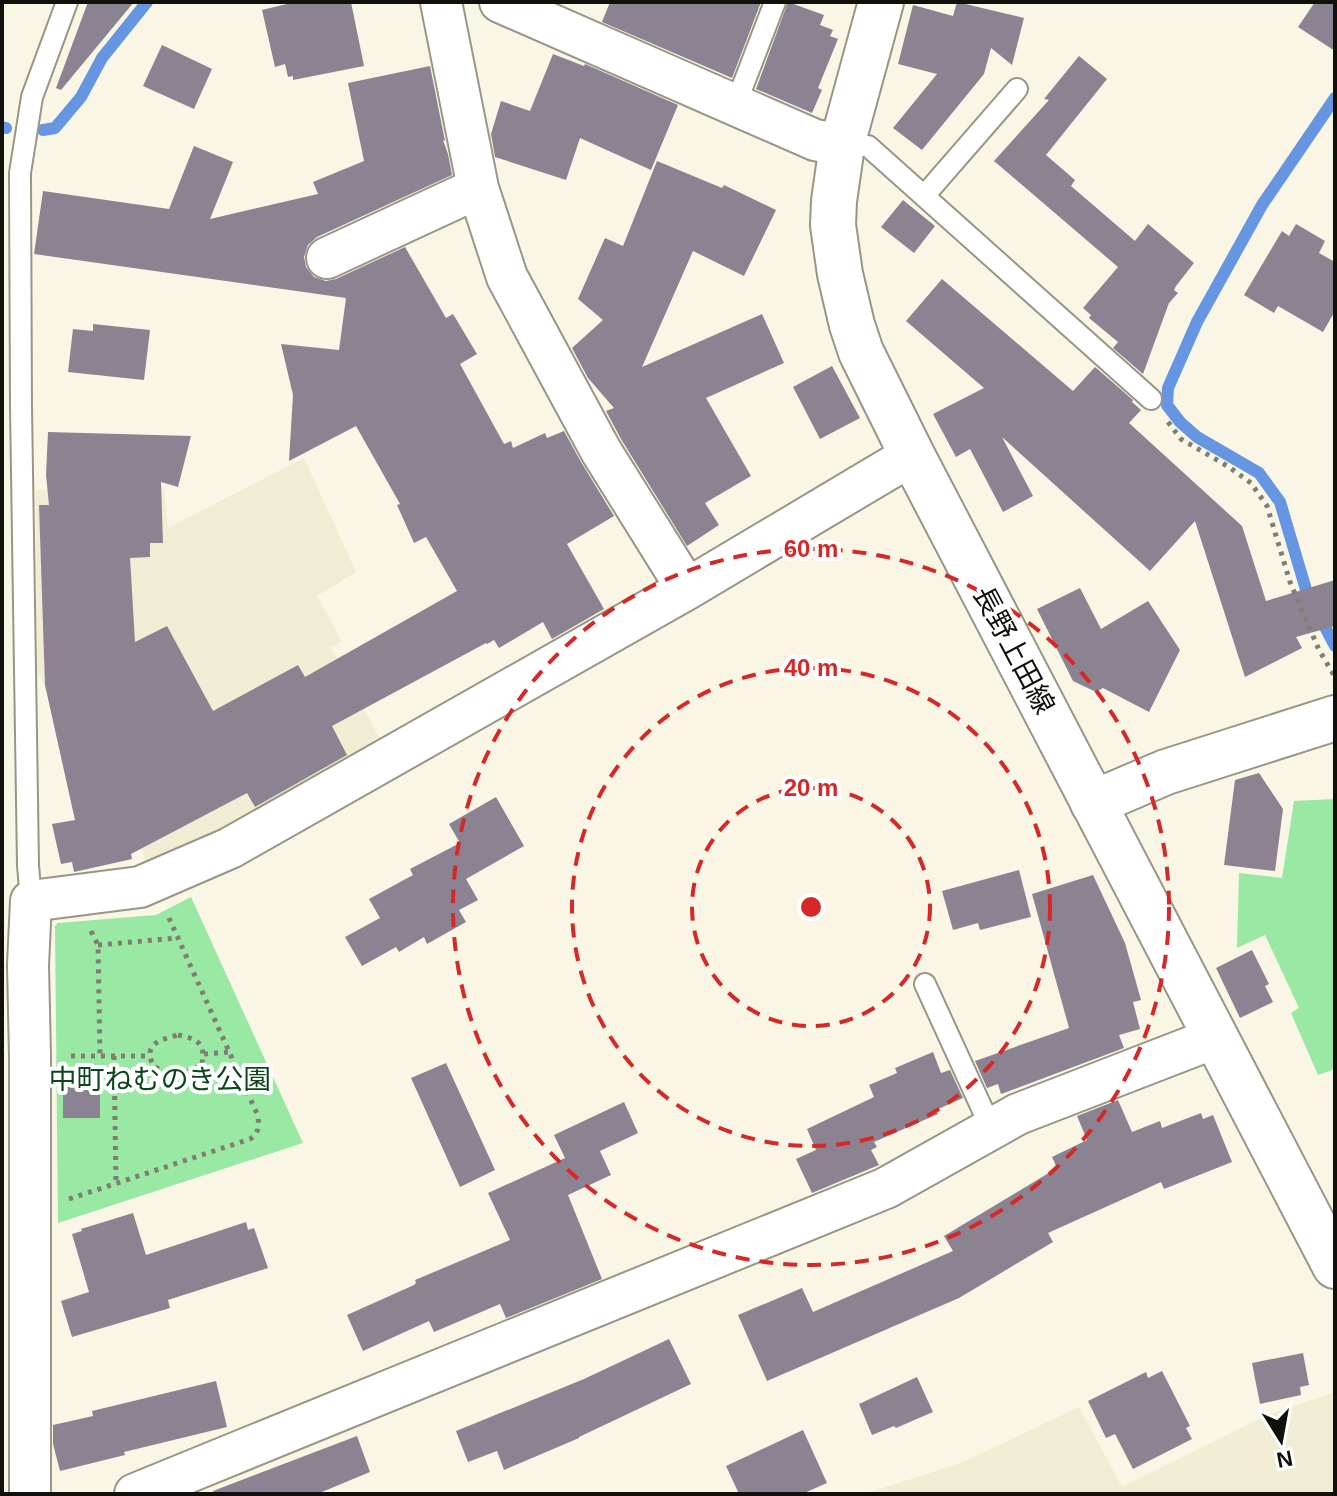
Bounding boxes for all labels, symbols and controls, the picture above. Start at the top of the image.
text: 60 m [784,535,838,562]
street label: 長野上田線 [967,581,1061,719]
text: 40 m [784,654,838,681]
text: 20 m [784,774,838,801]
centre of rings [797,893,825,921]
park label: 中町ねむのき公園 [48,1064,272,1095]
north arrow [1241,1400,1321,1480]
text: N [1275,1445,1295,1473]

